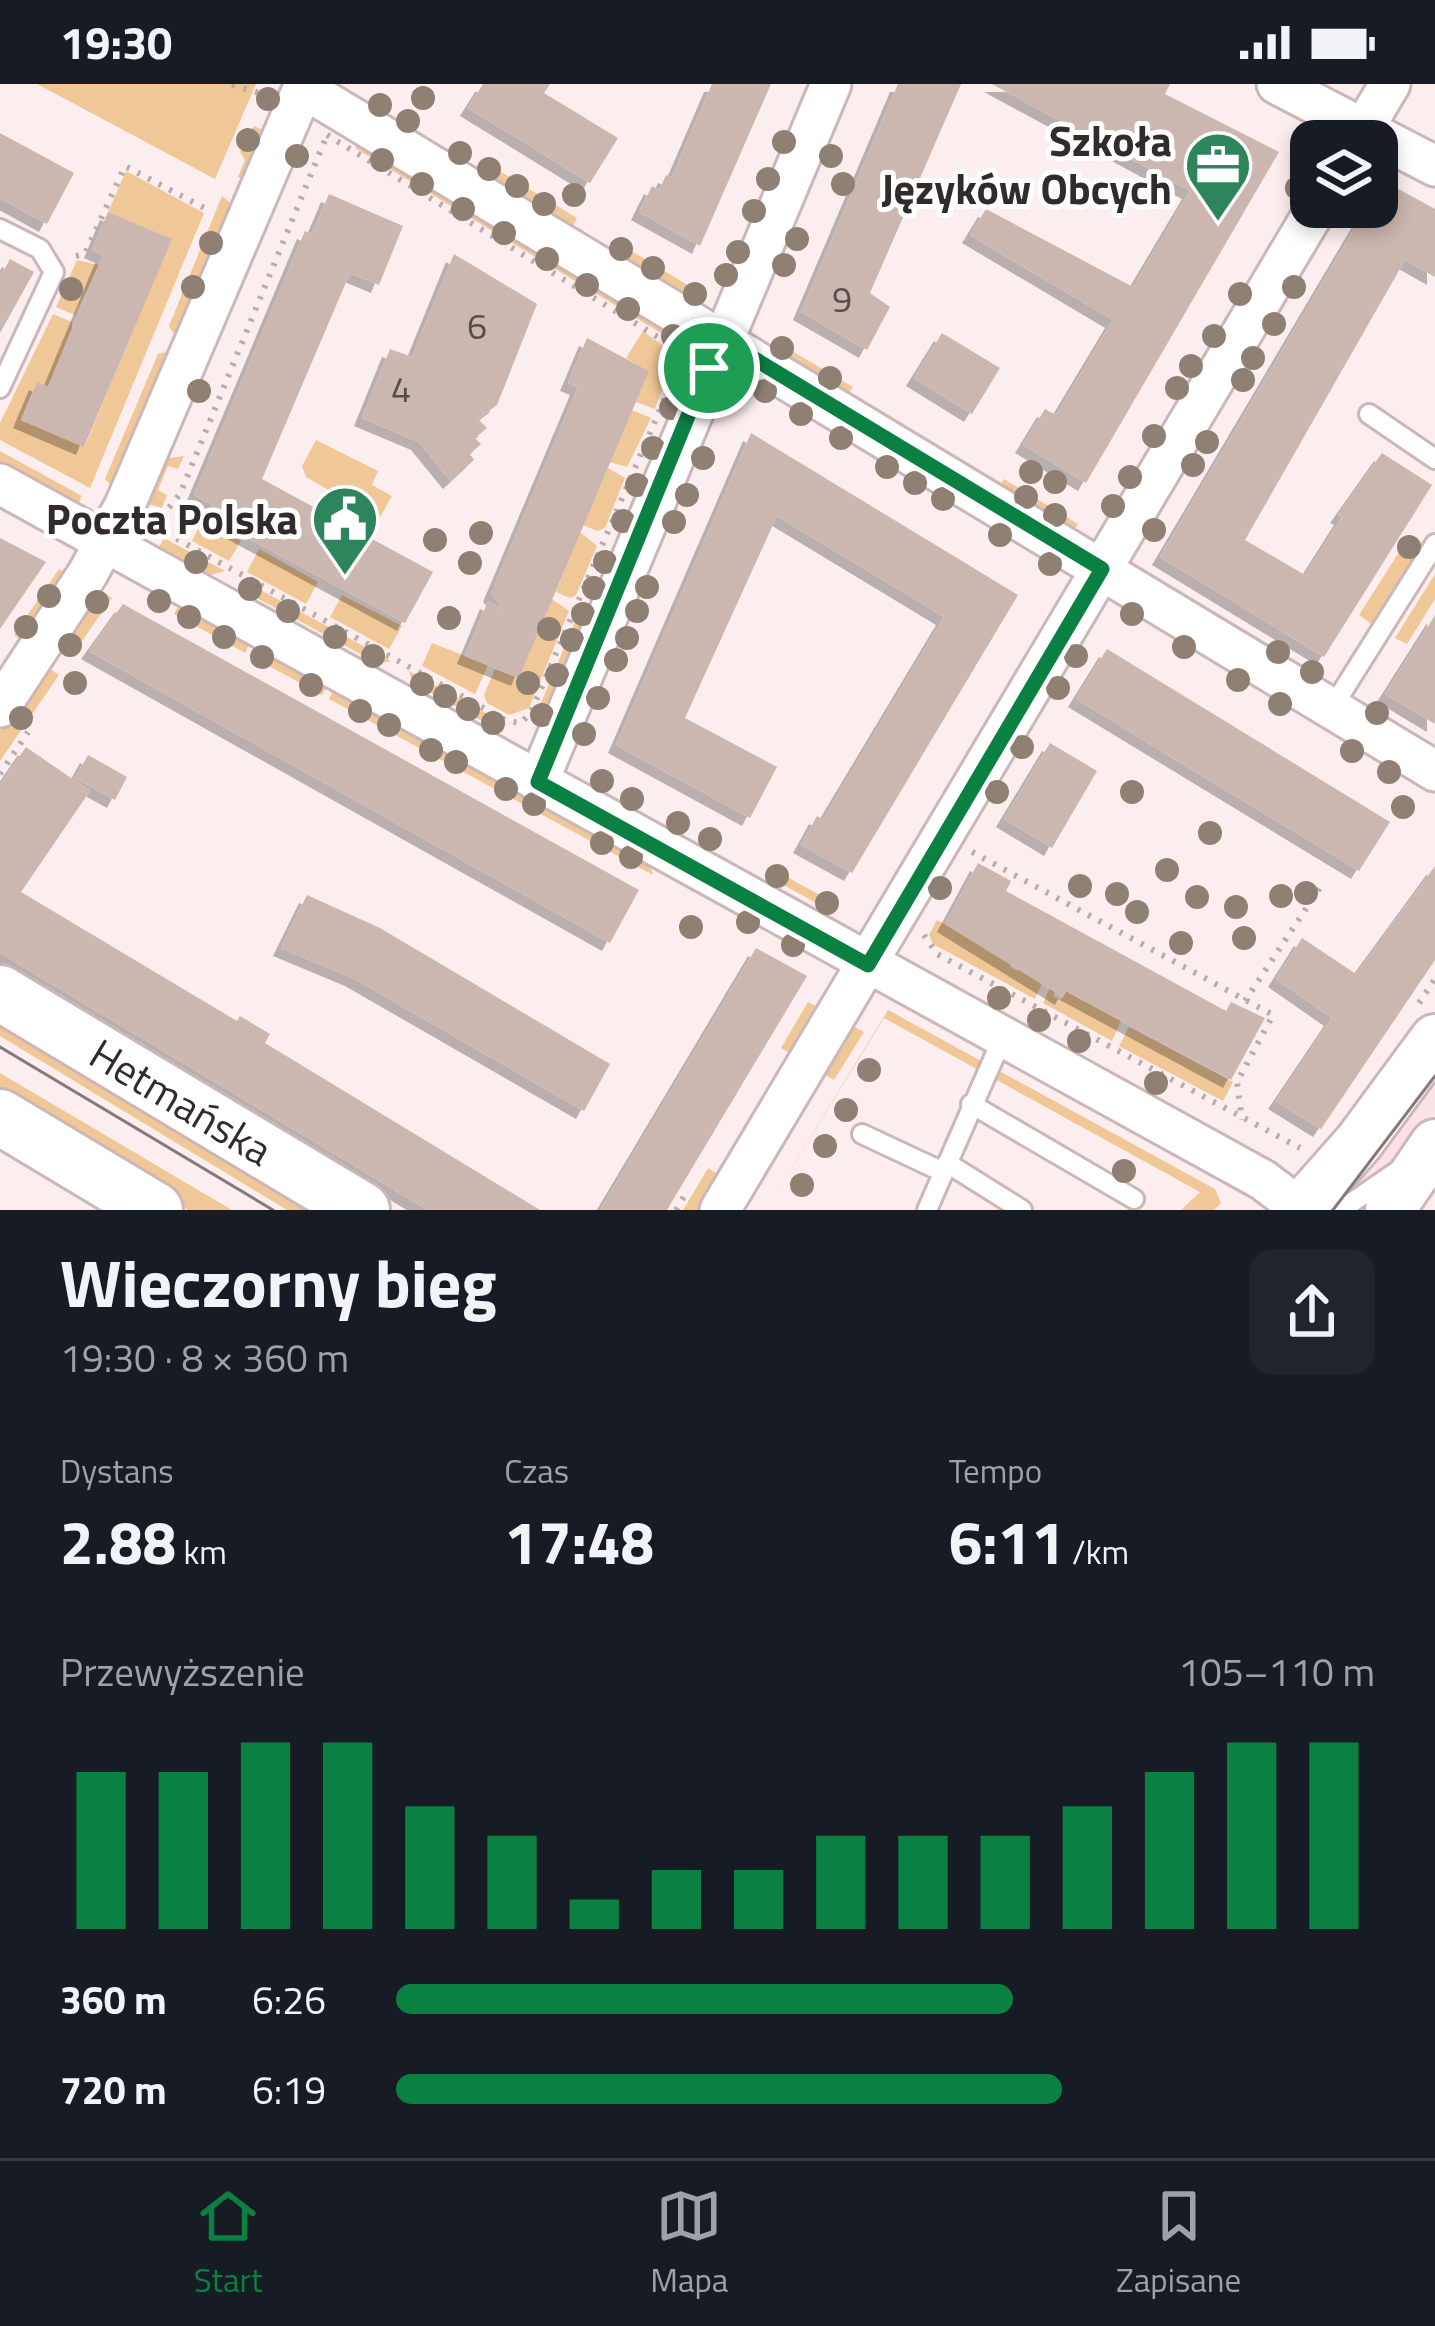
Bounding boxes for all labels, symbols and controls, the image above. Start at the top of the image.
text: 19:30 [60,8,172,76]
place label: Szkoła Języków Obcych [881,108,1172,220]
map controls [1290,120,1398,228]
button: layers [1290,120,1398,228]
office icon: Szkoła Języków Obcych [1183,130,1253,224]
house number: 9 [832,271,852,326]
house number: 6 [467,298,487,353]
pin [658,317,760,419]
icon: arrive [676,335,742,401]
house number: 4 [391,361,411,416]
public building icon: Poczta Polska [310,484,380,578]
place label: Poczta Polska [46,486,298,550]
street label: Hetmańska [78,1021,285,1181]
text: Wieczorny bieg [60,1232,497,1333]
button: share [1249,1249,1375,1375]
text: 19:30 · 8 × 360 m [60,1328,349,1387]
text: Dystans [60,1446,174,1496]
text: Czas [504,1446,569,1496]
text: Tempo [949,1446,1042,1496]
text: 2.88 [60,1496,176,1587]
text: 17:48 [504,1496,654,1587]
text: 6:11 [949,1496,1065,1587]
text: km [176,1527,227,1577]
text: /km [1065,1527,1129,1577]
text: Przewyższenie [60,1642,305,1701]
text: 105–110 m [1178,1642,1375,1701]
text: 360 m [60,1970,167,2029]
text: 6:26 [252,1970,326,2029]
text: 720 m [60,2060,167,2119]
text: 6:19 [252,2060,326,2119]
tab: Start [194,2183,263,2305]
tab: Mapa [650,2183,728,2305]
tab: Zapisane [1116,2183,1241,2305]

